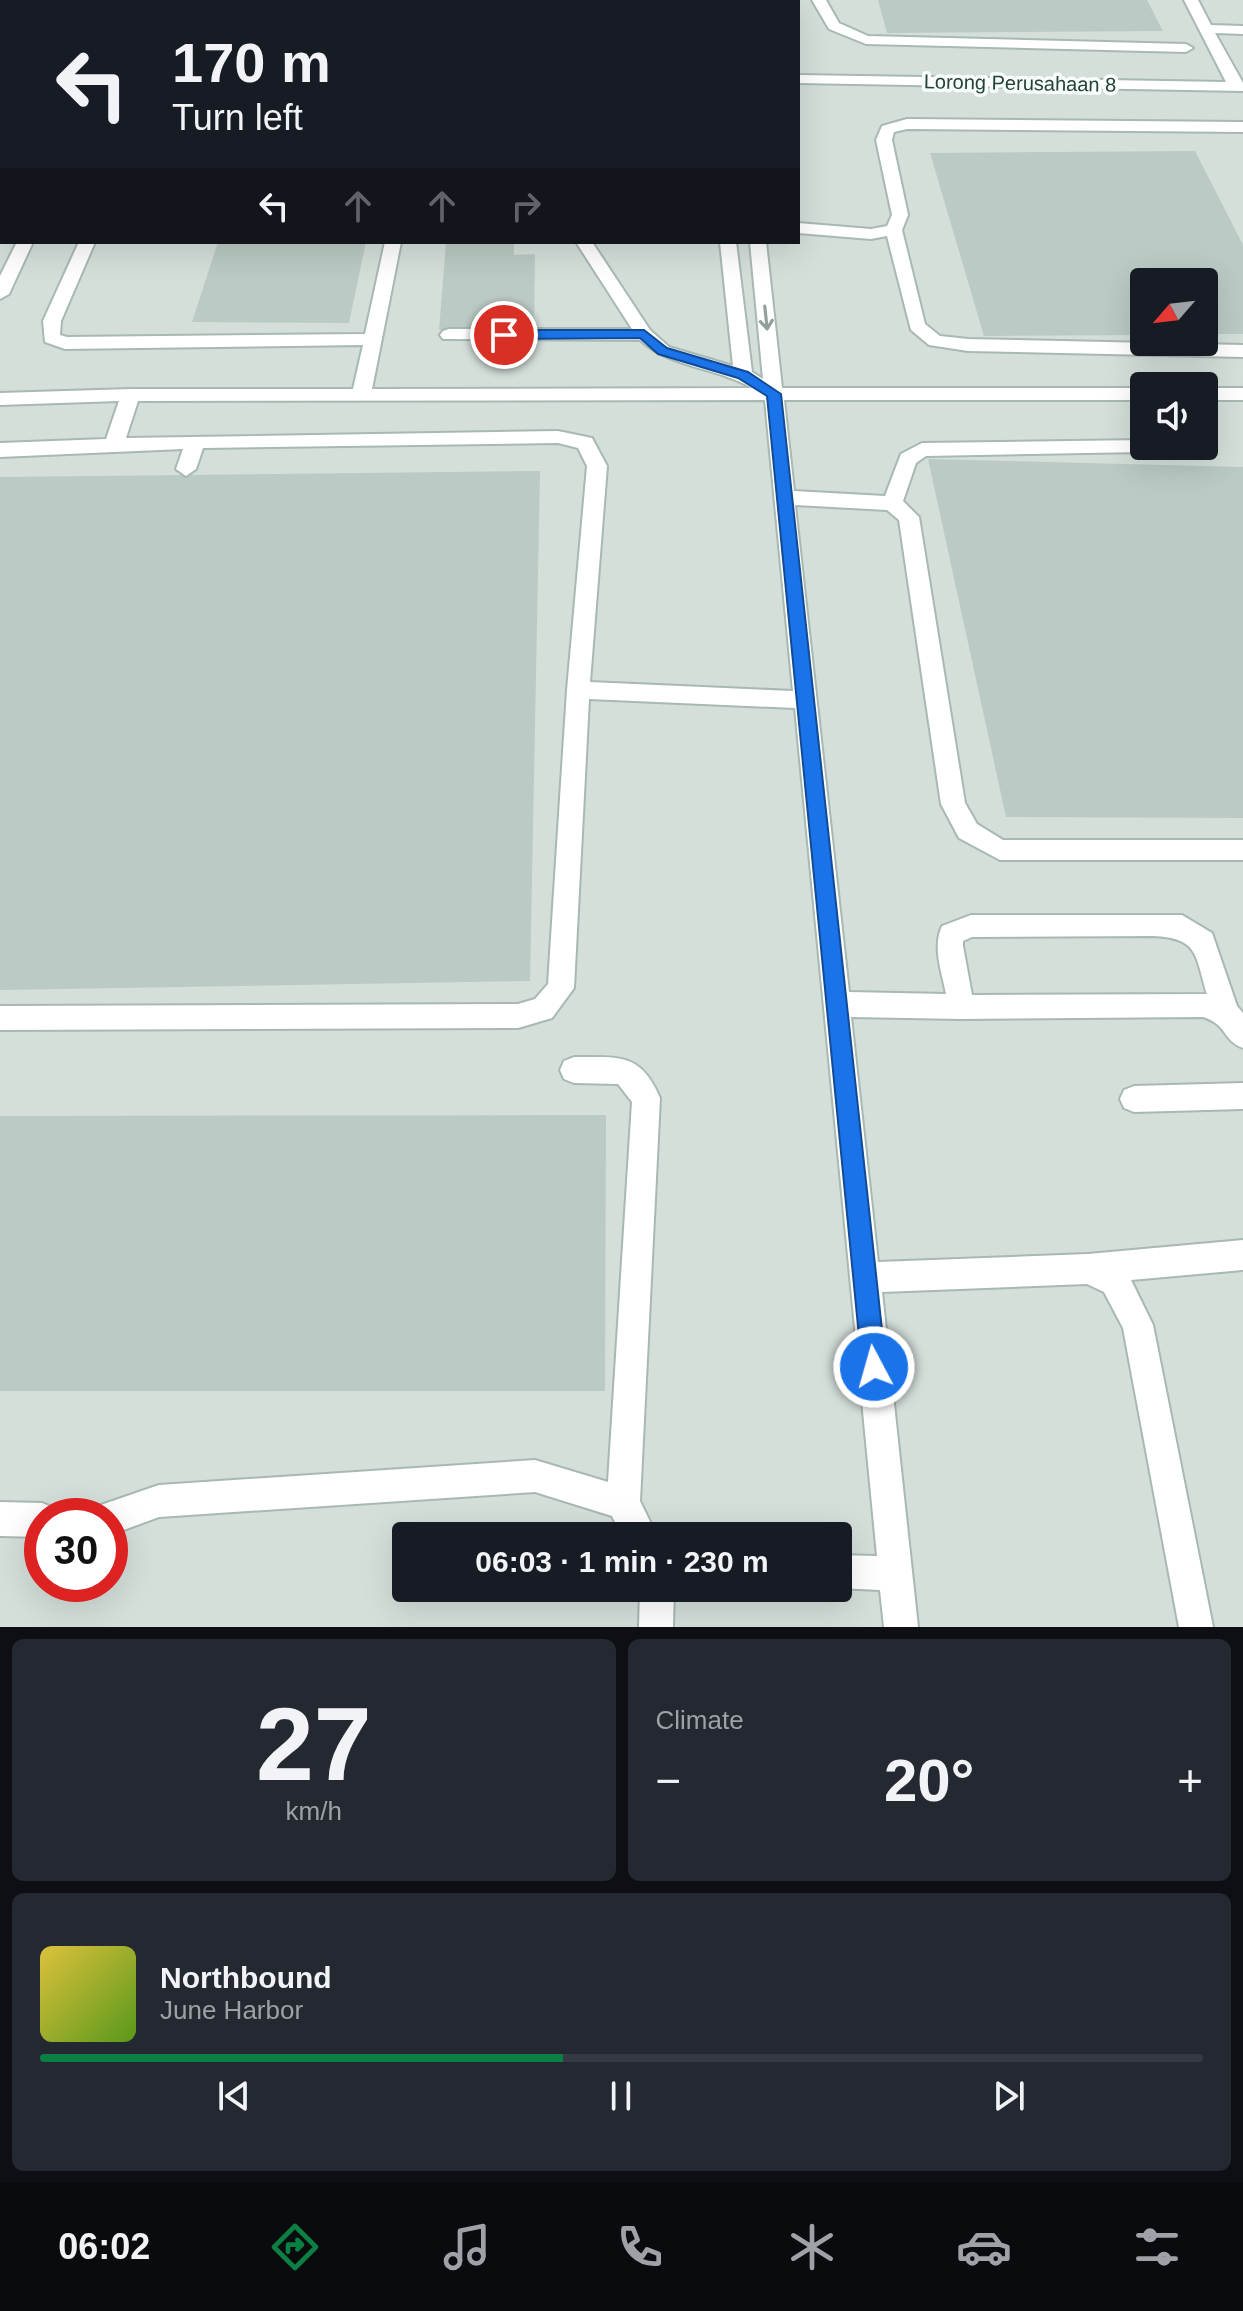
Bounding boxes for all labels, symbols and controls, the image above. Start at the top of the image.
text: 170 m [172,31,331,94]
icon: left [40,32,144,136]
street label: Lorong Perusahaan 8 [924,70,1116,96]
text: Turn left [172,97,303,138]
icon: left [252,184,296,228]
icon: ahead [336,184,380,228]
icon: ahead [420,184,464,228]
icon: right [504,184,548,228]
north arrow [1130,268,1218,356]
map controls [1130,268,1218,460]
pin [470,301,538,369]
one-way arrow [759,304,774,331]
icon: arrive [482,313,526,357]
button: sound [1130,372,1218,460]
position arrow [832,1325,916,1409]
speed limit sign: 30 [24,1498,128,1602]
text: 06:03 · 1 min · 230 m [475,1545,769,1578]
text: 27 [256,1686,372,1802]
text: Climate [656,1705,744,1735]
text: 20° [884,1747,975,1814]
text: − [656,1756,681,1805]
text: + [1177,1756,1203,1805]
text: km/h [286,1796,342,1826]
text: Northbound [160,1961,332,1994]
text: June Harbor [160,1995,303,2025]
icon: previous [212,2074,256,2118]
icon: pause [599,2074,643,2118]
icon: next [987,2074,1031,2118]
icon: directions [267,2219,323,2275]
icon: music [439,2219,495,2275]
icon: phone [612,2219,668,2275]
icon: climate [784,2219,840,2275]
icon: car [956,2219,1012,2275]
icon: filters [1129,2219,1185,2275]
text: 06:02 [58,2226,150,2267]

